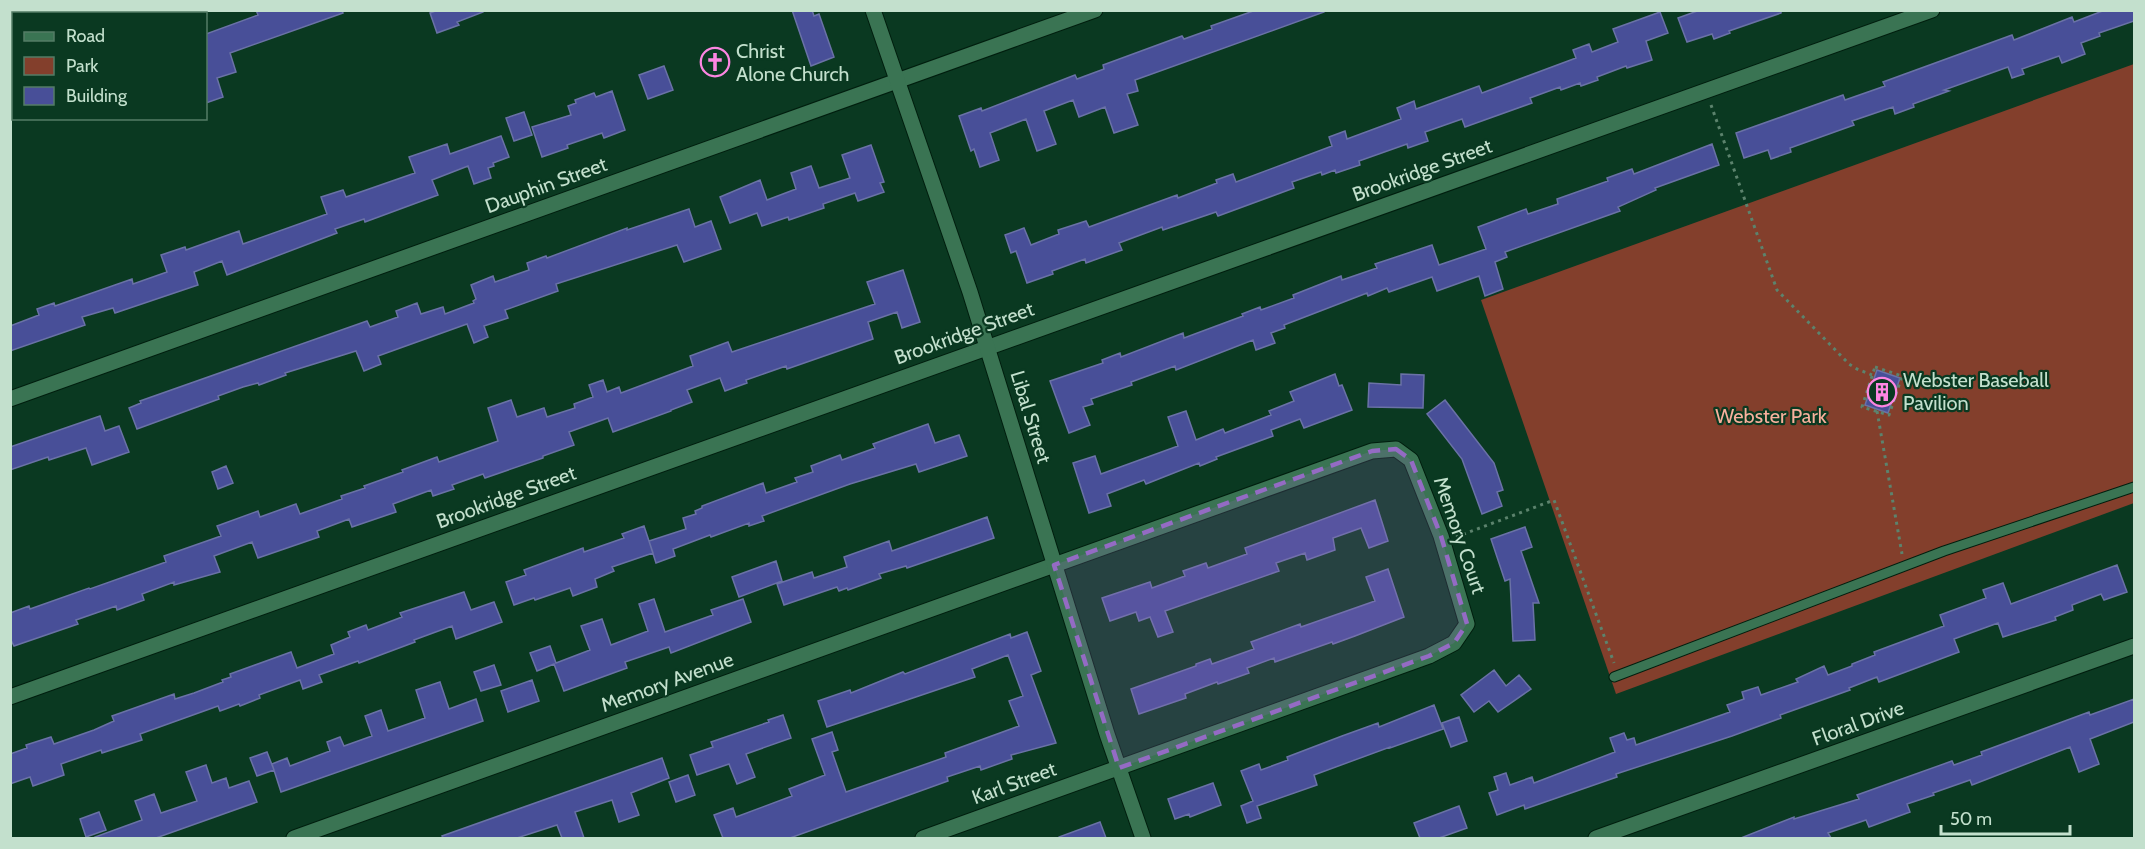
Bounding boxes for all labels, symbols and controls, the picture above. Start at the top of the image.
legend [12,12,207,120]
text: Road [66,25,105,47]
place label: Christ Alone Church [736,39,849,86]
church icon: Christ Alone Church [699,46,731,78]
text: Park [66,55,99,77]
text: Building [66,85,128,107]
street label: Brookridge Street [1349,134,1495,206]
street label: Dauphin Street [482,152,610,218]
street label: Brookridge Street [891,297,1037,369]
street label: Libal Street [1006,368,1057,466]
place label: Webster Baseball Pavilion [1903,368,2049,415]
building icon: Webster Baseball Pavilion [1866,376,1898,408]
park label: Webster Park [1715,404,1827,428]
street label: Brookridge Street [433,461,579,533]
street label: Memory Court [1429,473,1491,597]
street label: Memory Avenue [598,647,736,717]
street label: Floral Drive [1809,695,1907,751]
street label: Karl Street [969,757,1060,809]
scale bar [1941,798,2070,836]
text: 50 m [1950,808,1992,830]

